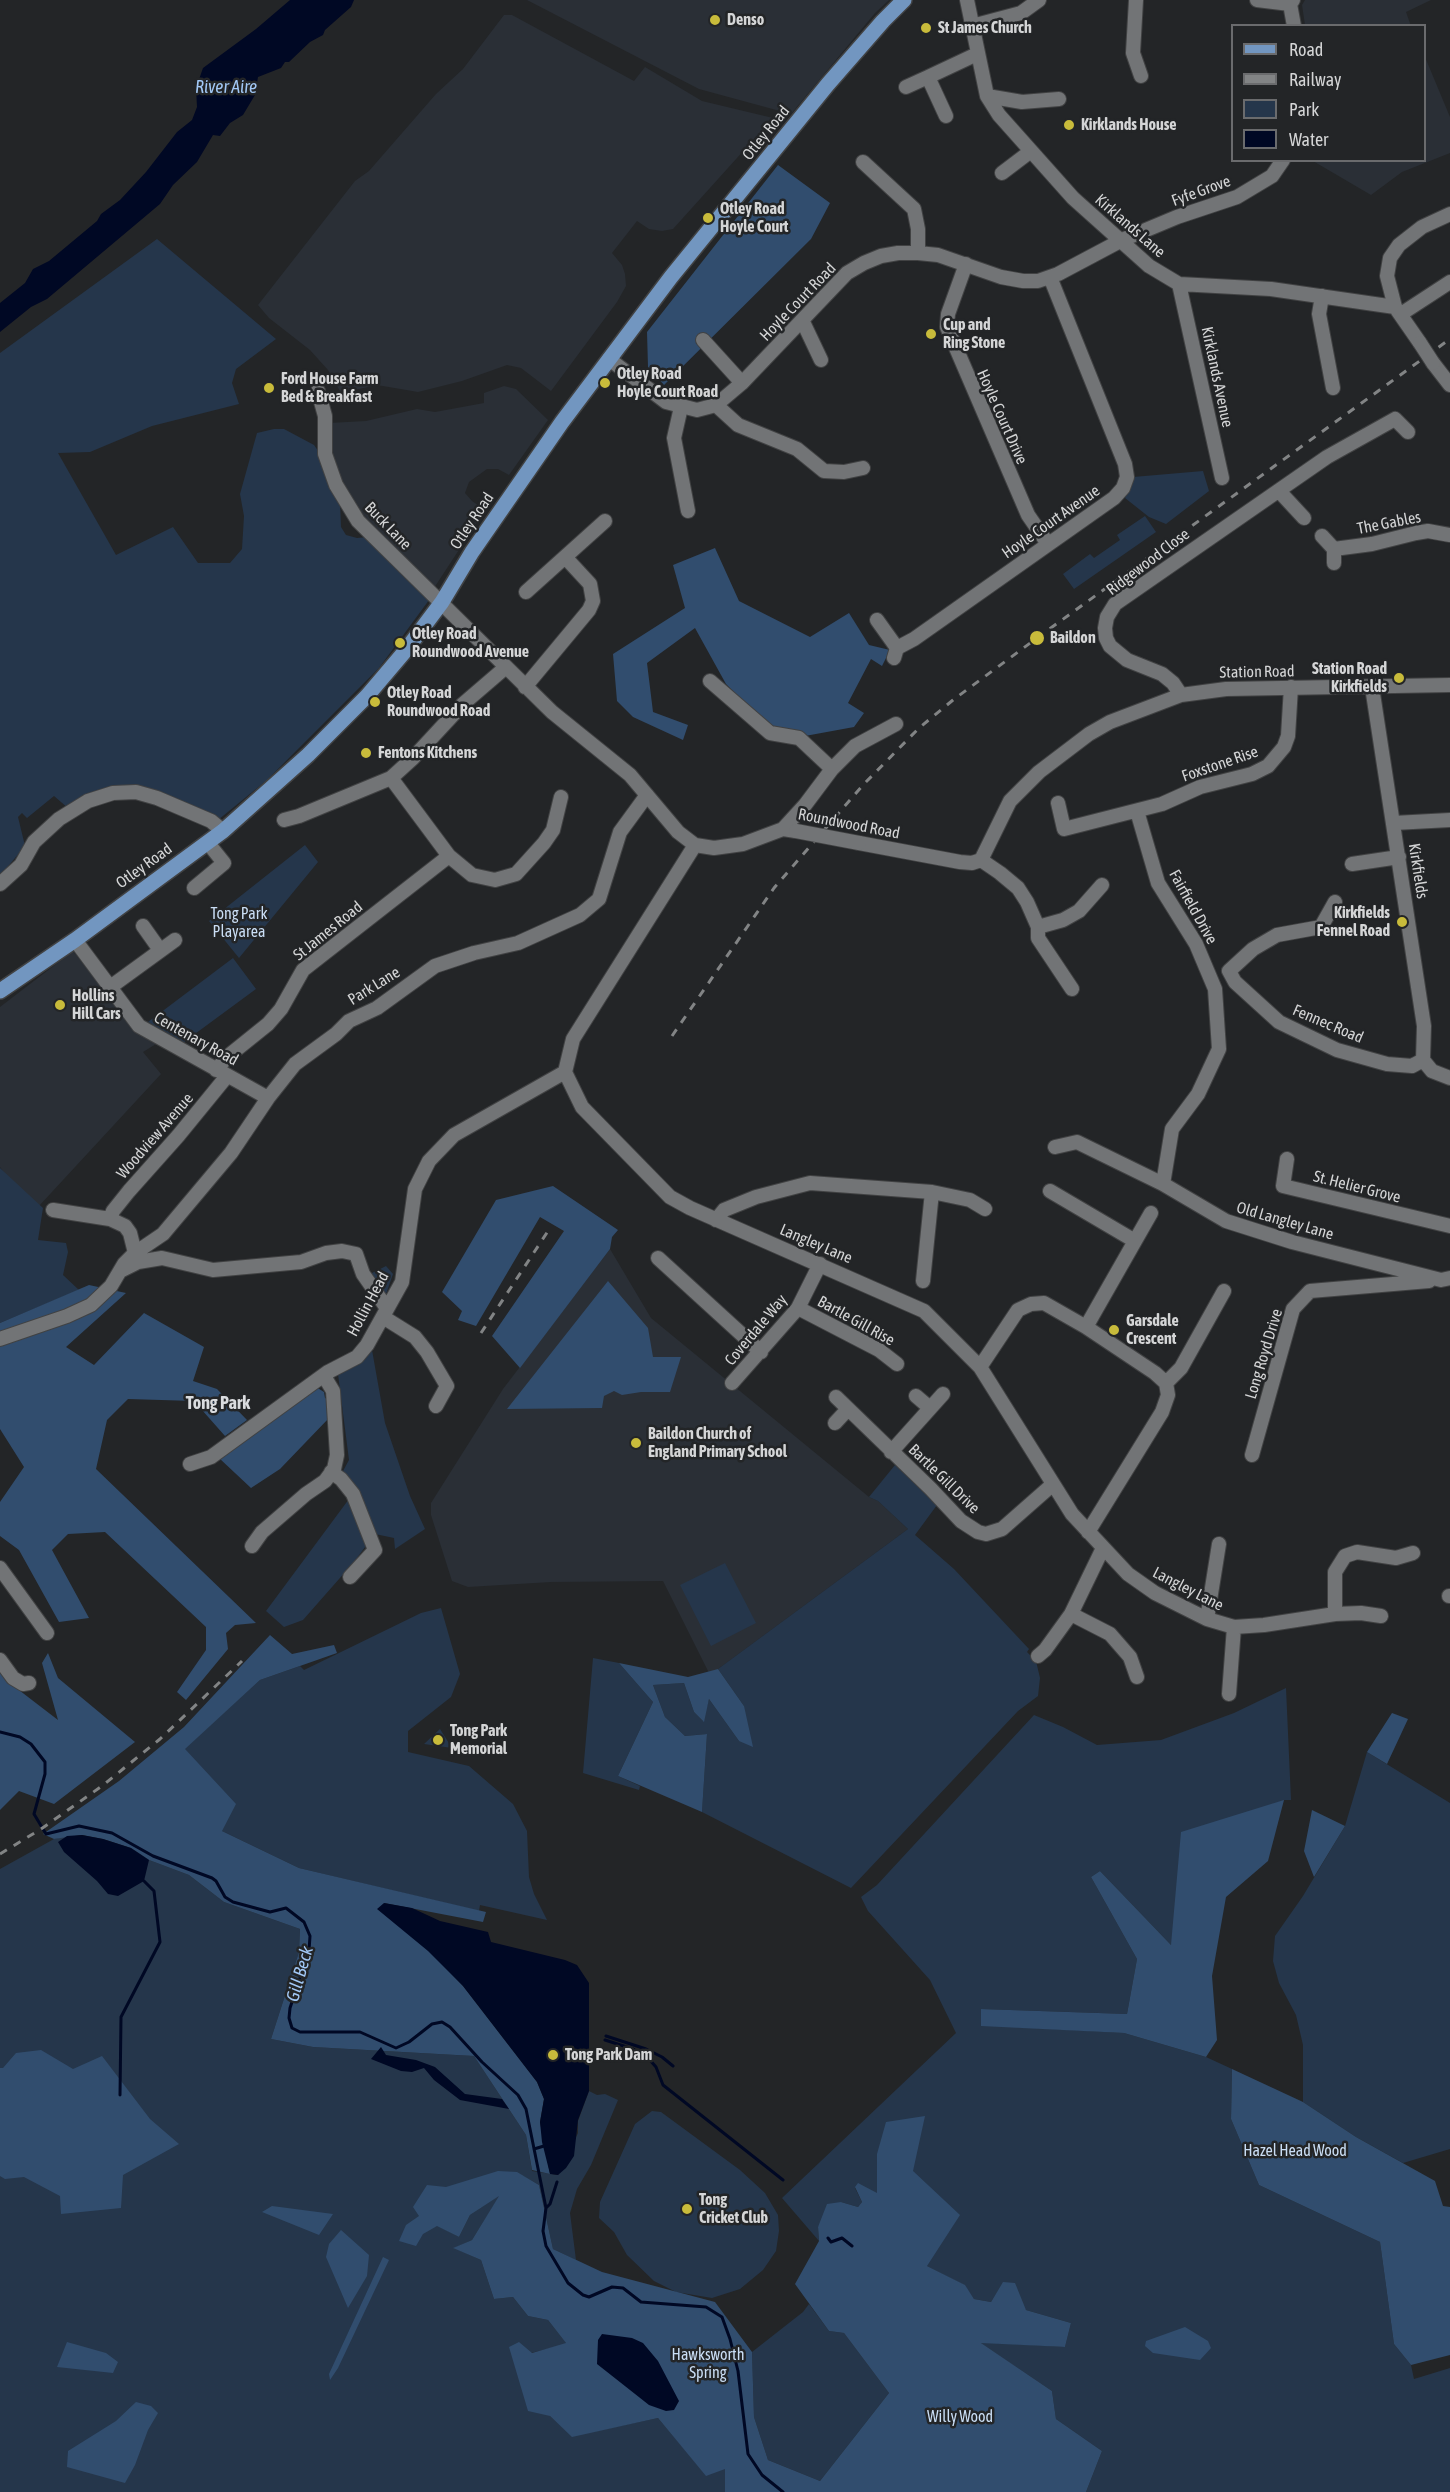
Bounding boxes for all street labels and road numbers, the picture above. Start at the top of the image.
street label: Otley Road [738,102,794,164]
street label: Fyfe Grove [1169,172,1233,210]
street label: Kirklands Lane [1091,190,1169,262]
street label: Hoyle Court Road [756,259,840,345]
street label: Kirklands Avenue [1197,325,1237,429]
street label: Hoyle Court Drive [973,367,1031,467]
street label: Hoyle Court Avenue [998,481,1104,563]
street label: Otley Road [446,489,498,553]
street label: Buck Lane [361,498,415,554]
street label: The Gables [1356,507,1422,539]
street label: Ridgewood Close [1103,525,1193,599]
street label: Station Road [1219,662,1295,682]
street label: Foxstone Rise [1179,742,1261,786]
street label: Roundwood Road [796,805,902,843]
street label: Otley Road [112,839,176,893]
street label: Kirkfields [1404,842,1432,900]
street label: Fairfield Drive [1165,866,1221,948]
street label: St James Road [290,897,366,965]
street label: Park Lane [345,963,403,1009]
street label: Fennec Road [1290,1001,1366,1047]
street label: Centenary Road [151,1008,241,1070]
street label: Woodview Avenue [113,1089,197,1183]
street label: St. Helier Grove [1311,1167,1403,1207]
street label: Old Langley Lane [1234,1198,1336,1244]
street label: Langley Lane [777,1220,855,1268]
street label: Hollin Head [343,1268,393,1340]
street label: Coverdale Way [721,1291,791,1369]
street label: Bartle Gill Rise [814,1292,898,1350]
street label: Long Royd Drive [1241,1307,1287,1401]
street label: Bartle Gill Drive [904,1440,984,1518]
street label: Langley Lane [1149,1563,1227,1615]

